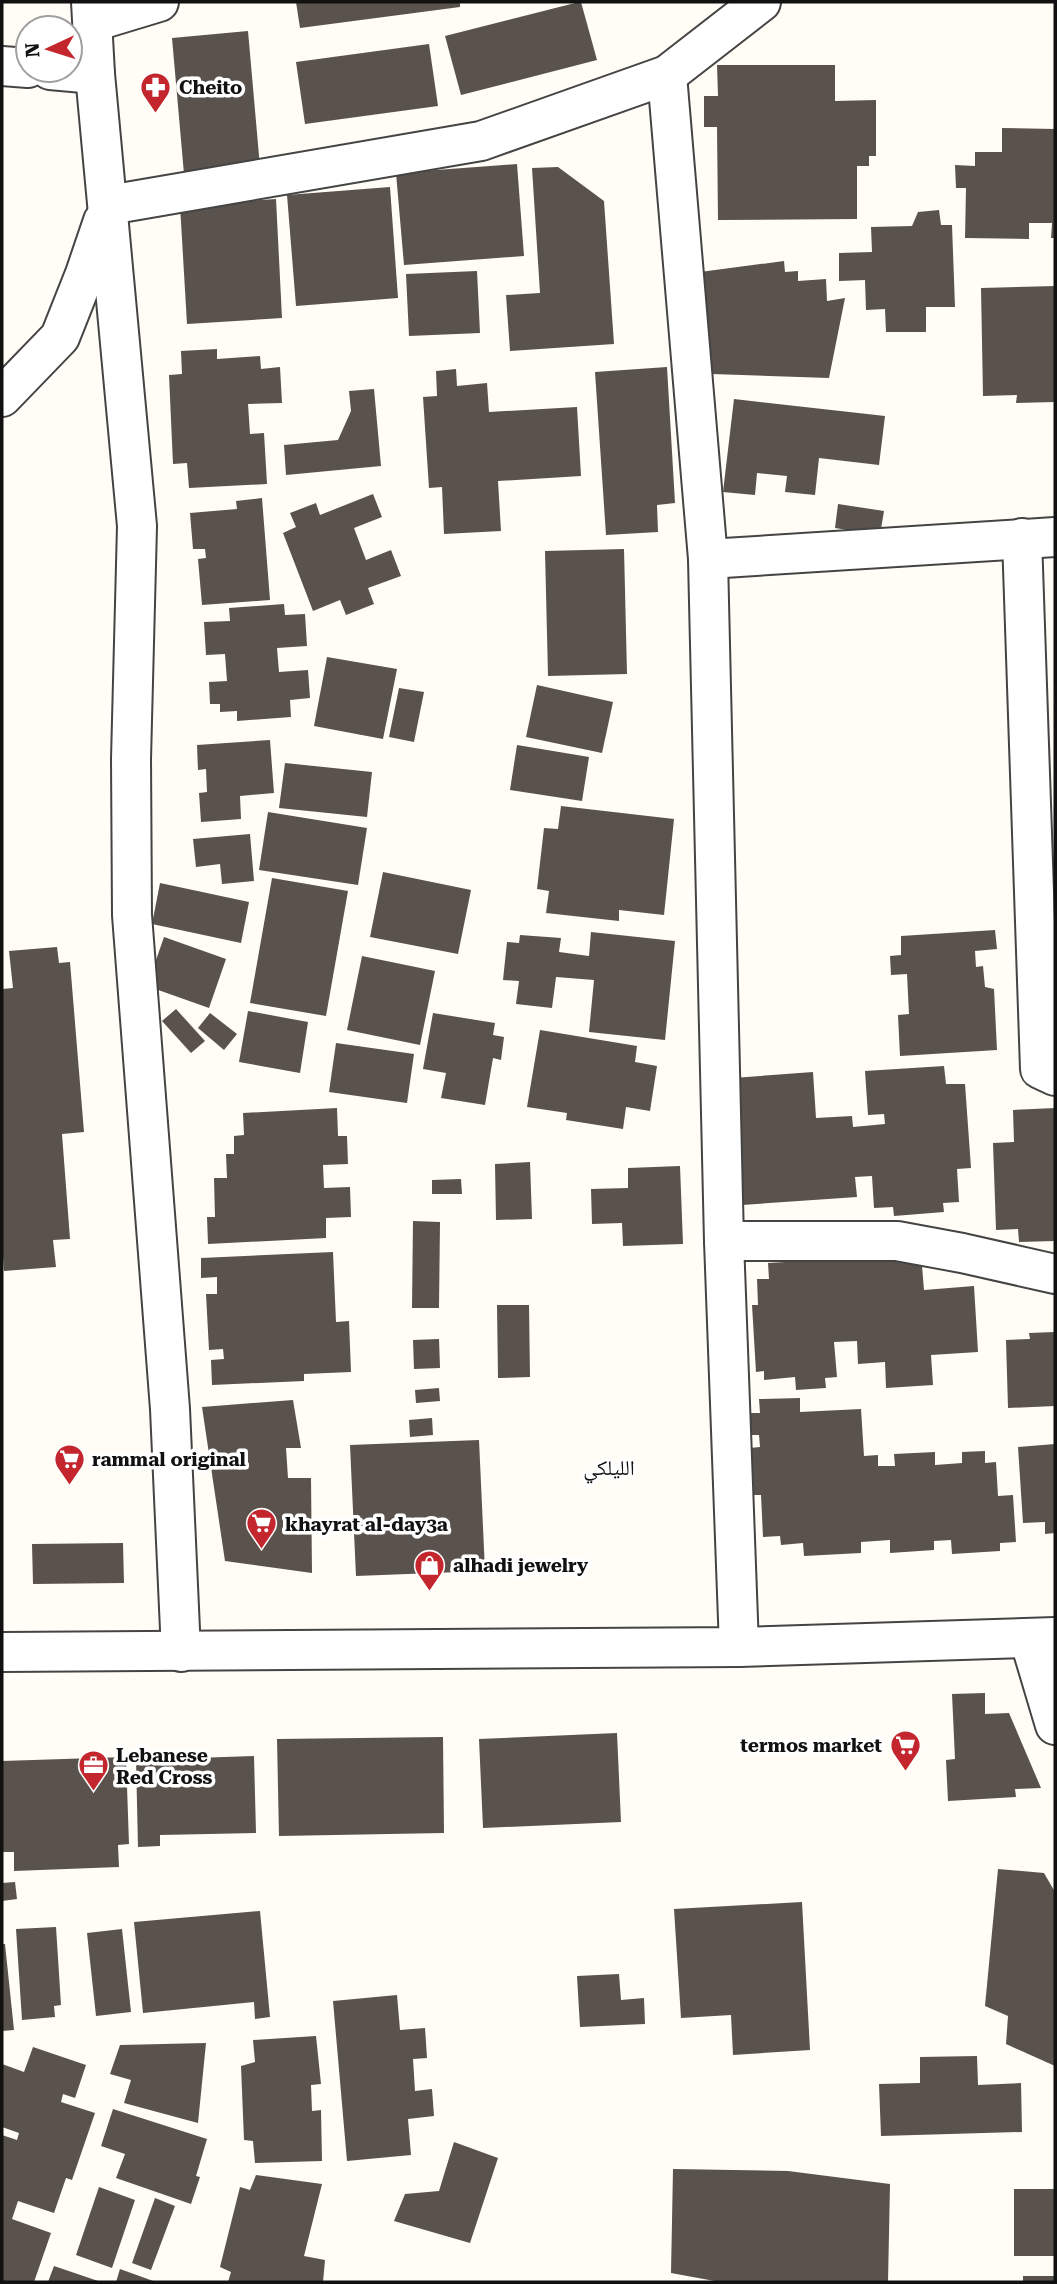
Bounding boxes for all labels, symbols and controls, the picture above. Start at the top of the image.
north arrow [14,14,84,84]
text: N [21,42,45,58]
pharmacy icon: Cheito [139,70,173,114]
place label: Cheito [179,76,242,99]
supermarket icon: rammal original [52,1442,86,1486]
place label: rammal original [92,1448,246,1471]
district label: الليلكي [583,1456,635,1484]
supermarket icon: khayrat al-day3a [245,1507,279,1551]
place label: khayrat al-day3a [285,1513,448,1536]
shop icon: alhadi jewelry [413,1548,447,1592]
place label: alhadi jewelry [453,1554,589,1577]
supermarket icon: termos market [888,1728,922,1772]
place label: termos market [740,1734,882,1757]
place label: Lebanese Red Cross [116,1744,212,1789]
office icon: Lebanese Red Cross [76,1749,110,1793]

